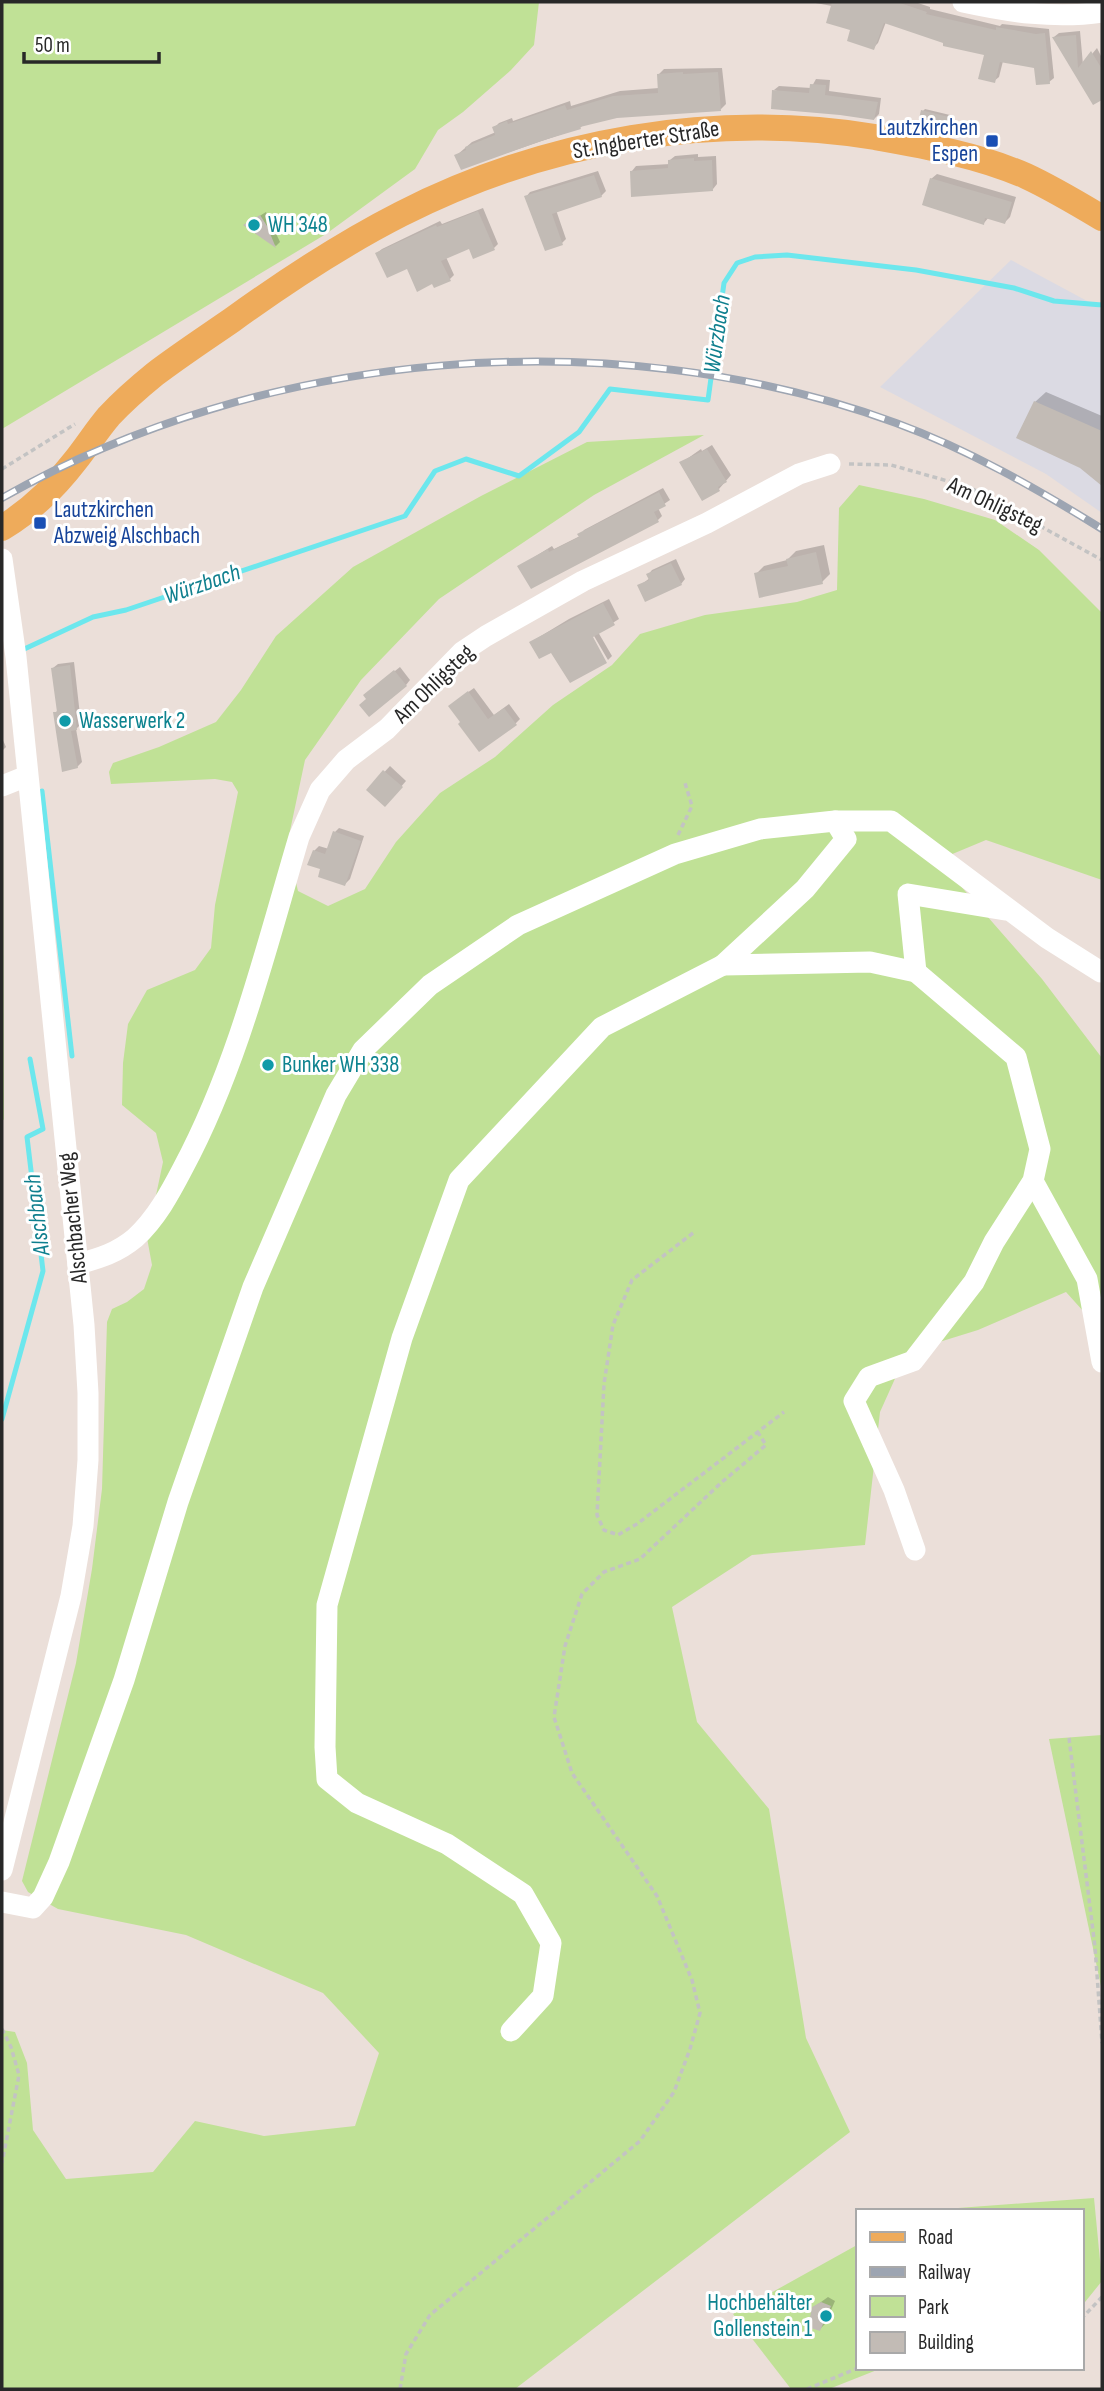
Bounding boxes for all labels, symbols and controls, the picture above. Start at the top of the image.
scale bar [24,21,159,65]
text: 50 m [35,33,70,58]
place label: Lautzkirchen Espen [878,114,978,168]
street label: St.Ingberter Straße [571,115,721,165]
marker: Lautzkirchen Espen [984,133,1000,149]
place label: WH 348 [268,211,328,239]
marker: WH 348 [246,217,262,233]
water label: Würzbach [697,293,737,375]
street label: Am Ohligsteg [942,470,1047,539]
place label: Lautzkirchen Abzweig Alschbach [53,496,200,550]
marker: Lautzkirchen Abzweig Alschbach [32,515,48,531]
water label: Würzbach [160,557,244,611]
street label: Am Ohligsteg [387,639,480,730]
place label: Wasserwerk 2 [79,707,185,735]
marker: Wasserwerk 2 [57,713,73,729]
place label: Bunker WH 338 [282,1051,399,1079]
marker: Bunker WH 338 [260,1057,276,1073]
street label: Alschbacher Weg [52,1151,94,1286]
water label: Alschbach [18,1173,56,1258]
legend [856,2209,1083,2370]
text: Road [918,2225,953,2250]
text: Railway [918,2260,971,2285]
place label: Hochbehälter Gollenstein 1 [707,2289,812,2343]
text: Park [918,2295,949,2320]
marker: Hochbehälter Gollenstein 1 [818,2308,834,2324]
text: Building [918,2330,974,2355]

